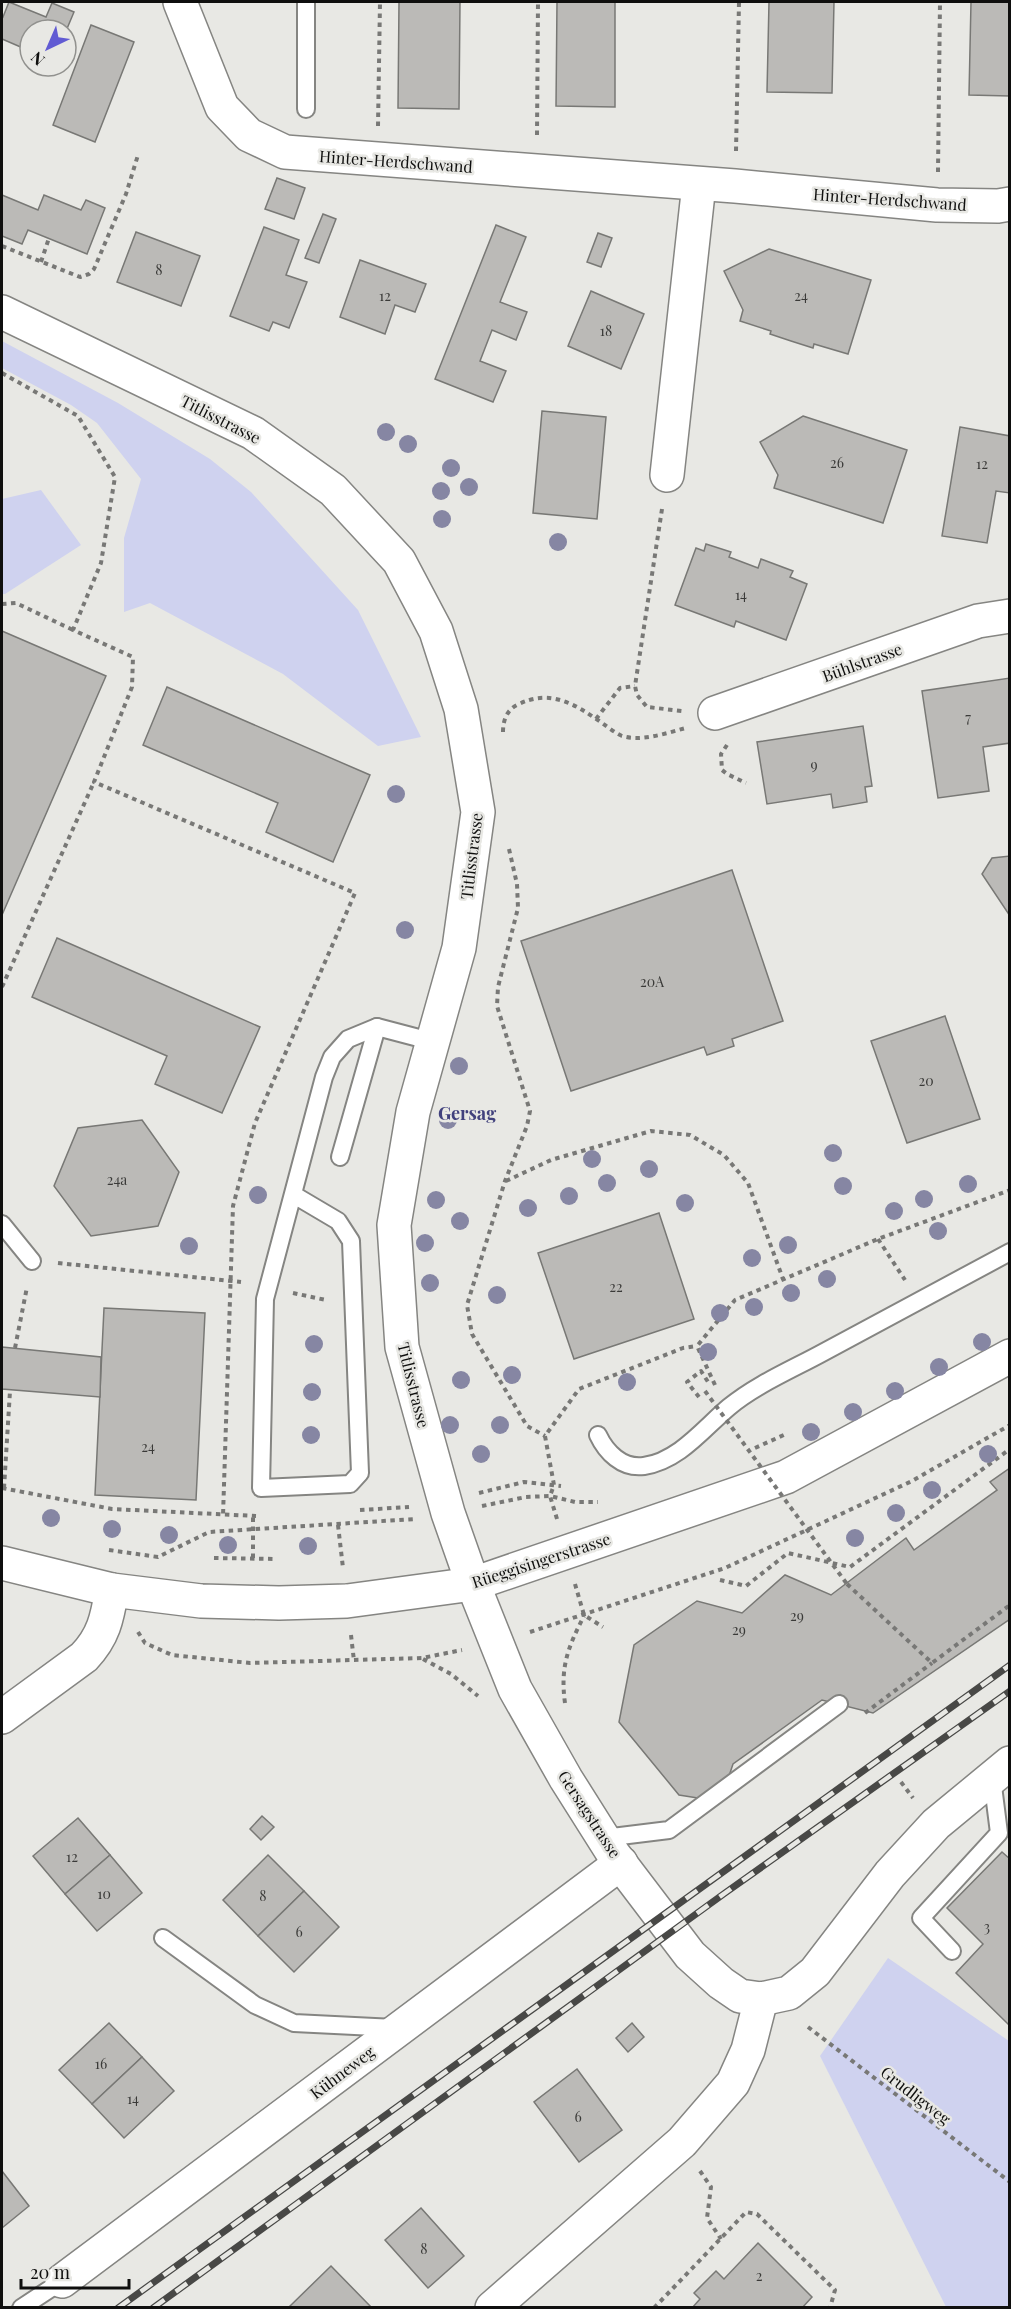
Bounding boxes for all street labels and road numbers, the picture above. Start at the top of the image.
street label: Hinter-Herdschwand [318,145,474,177]
street label: Hinter-Herdschwand [812,183,968,215]
street label: Titlisstrasse [177,390,265,448]
street label: Bühlstrasse [819,638,905,686]
street label: Titlisstrasse [455,812,487,900]
street label: Titlisstrasse [393,1340,435,1430]
street label: Rüeggisingerstrasse [469,1528,613,1592]
street label: Gersagstrasse [554,1766,626,1862]
street label: Kühneweg [306,2041,379,2103]
street label: Grudligweg [877,2061,956,2129]

